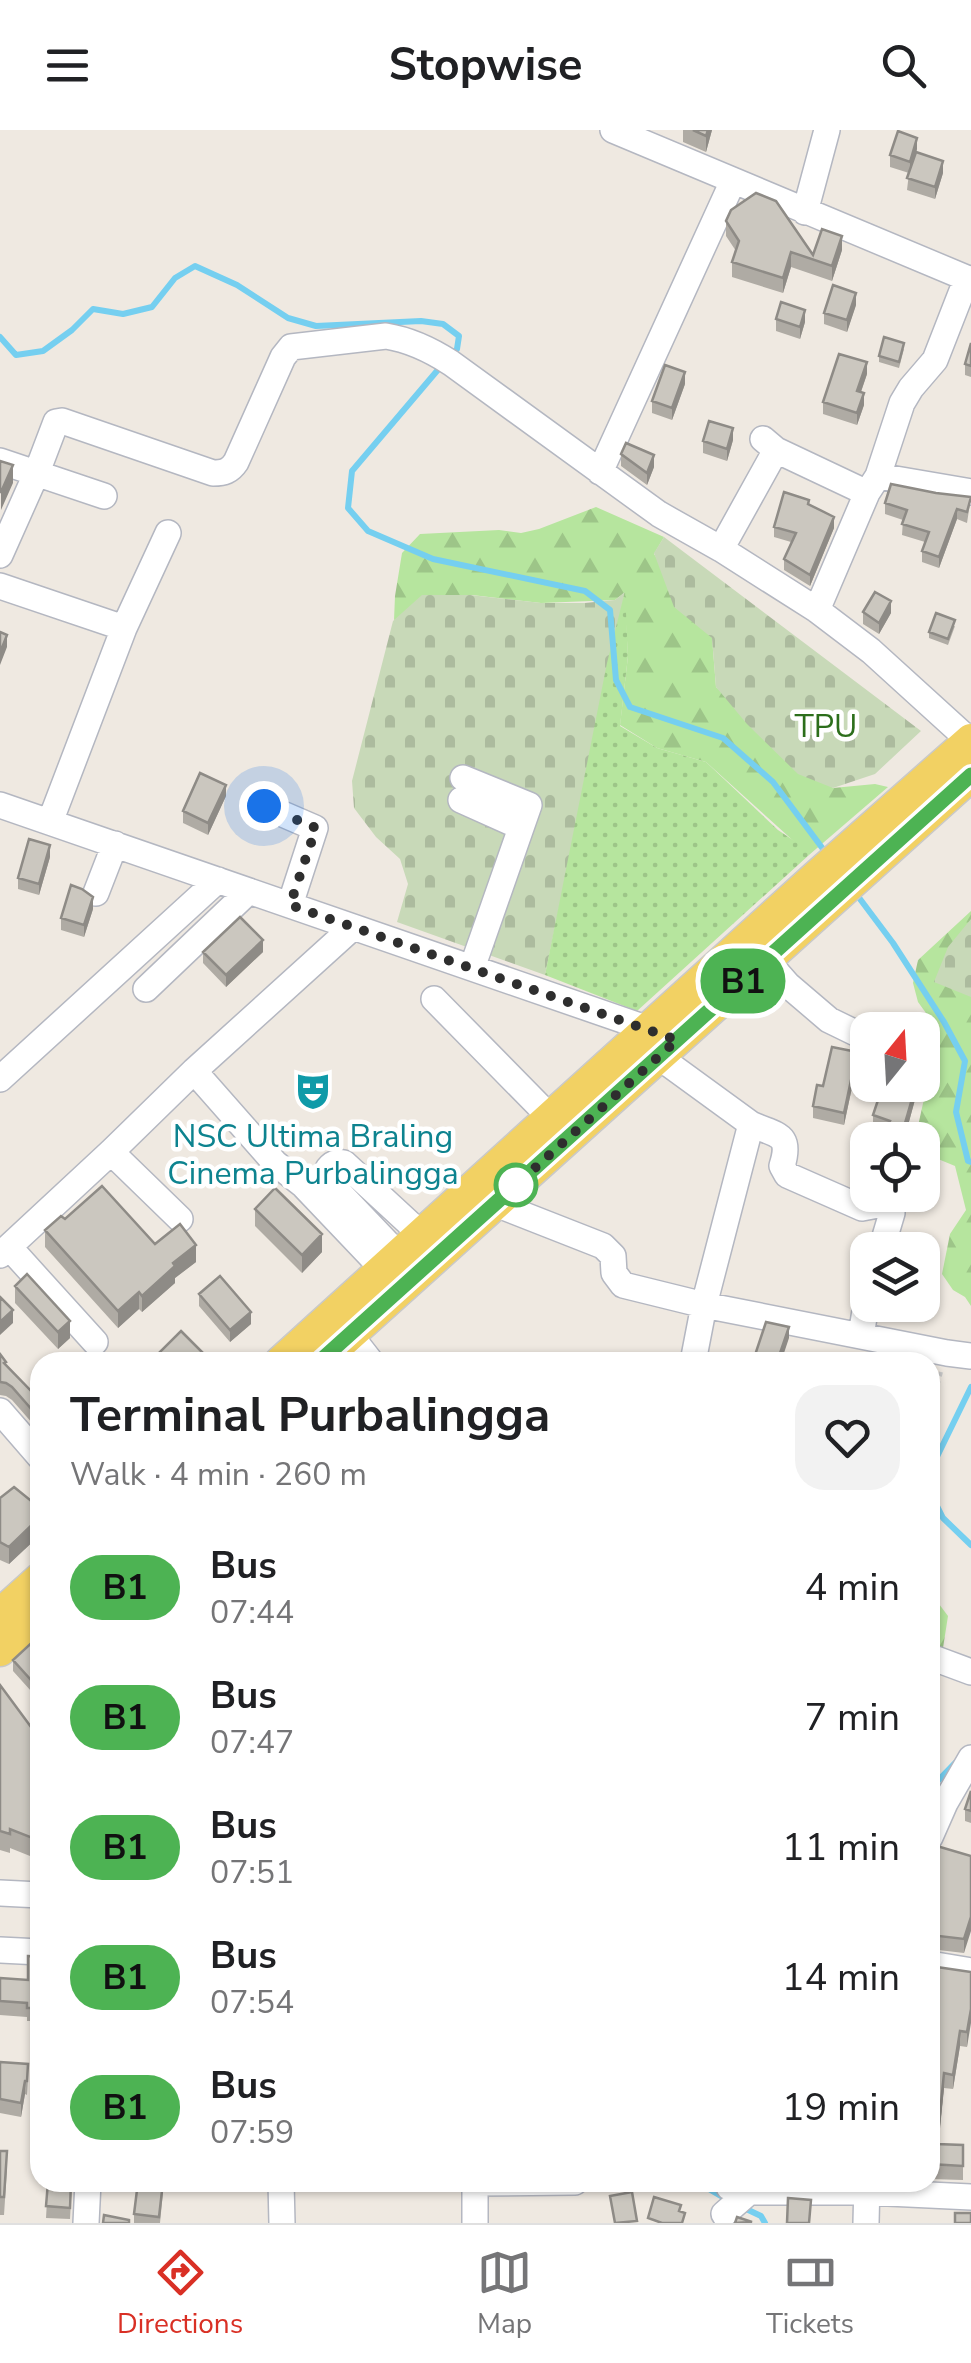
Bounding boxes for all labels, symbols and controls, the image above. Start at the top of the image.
text: Stopwise [389,35,582,96]
icon: menu [40,38,95,93]
icon: search [876,38,931,93]
park label: TPU [795,705,857,748]
your location [239,781,289,831]
line badge: B1 [698,948,788,1014]
text: B1 [720,958,766,1005]
north arrow [850,1012,940,1102]
map controls [850,1012,940,1322]
theatre icon: NSC Ultima Braling Cinema Purbalingga [292,1070,334,1112]
place label: NSC Ultima Braling Cinema Purbalingga [167,1115,459,1195]
button: locate [850,1122,940,1212]
unlabelled marker [495,1164,537,1206]
button: layers [850,1232,940,1322]
text: Terminal Purbalingga [70,1382,550,1448]
button: heart [795,1385,900,1490]
text: Walk · 4 min · 260 m [70,1453,367,1496]
text: Bus [210,1540,277,1591]
text: 4 min [805,1562,900,1613]
text: B1 [102,1564,148,1611]
text: 07:44 [210,1591,294,1634]
text: Bus [210,1670,277,1721]
text: 7 min [805,1692,900,1743]
text: B1 [102,1694,148,1741]
text: 07:47 [210,1721,294,1764]
text: Bus [210,1800,277,1851]
text: 11 min [782,1822,900,1873]
text: B1 [102,1824,148,1871]
text: 07:51 [210,1851,294,1894]
text: Bus [210,1930,277,1981]
text: 14 min [782,1952,900,2003]
text: B1 [102,1954,148,2001]
text: 07:54 [210,1981,294,2024]
text: Bus [210,2060,277,2111]
text: 19 min [782,2082,900,2133]
text: B1 [102,2084,148,2131]
text: 07:59 [210,2111,294,2154]
tab: Directions [117,2245,243,2343]
tab: Map [477,2245,532,2343]
tab: Tickets [766,2245,854,2343]

